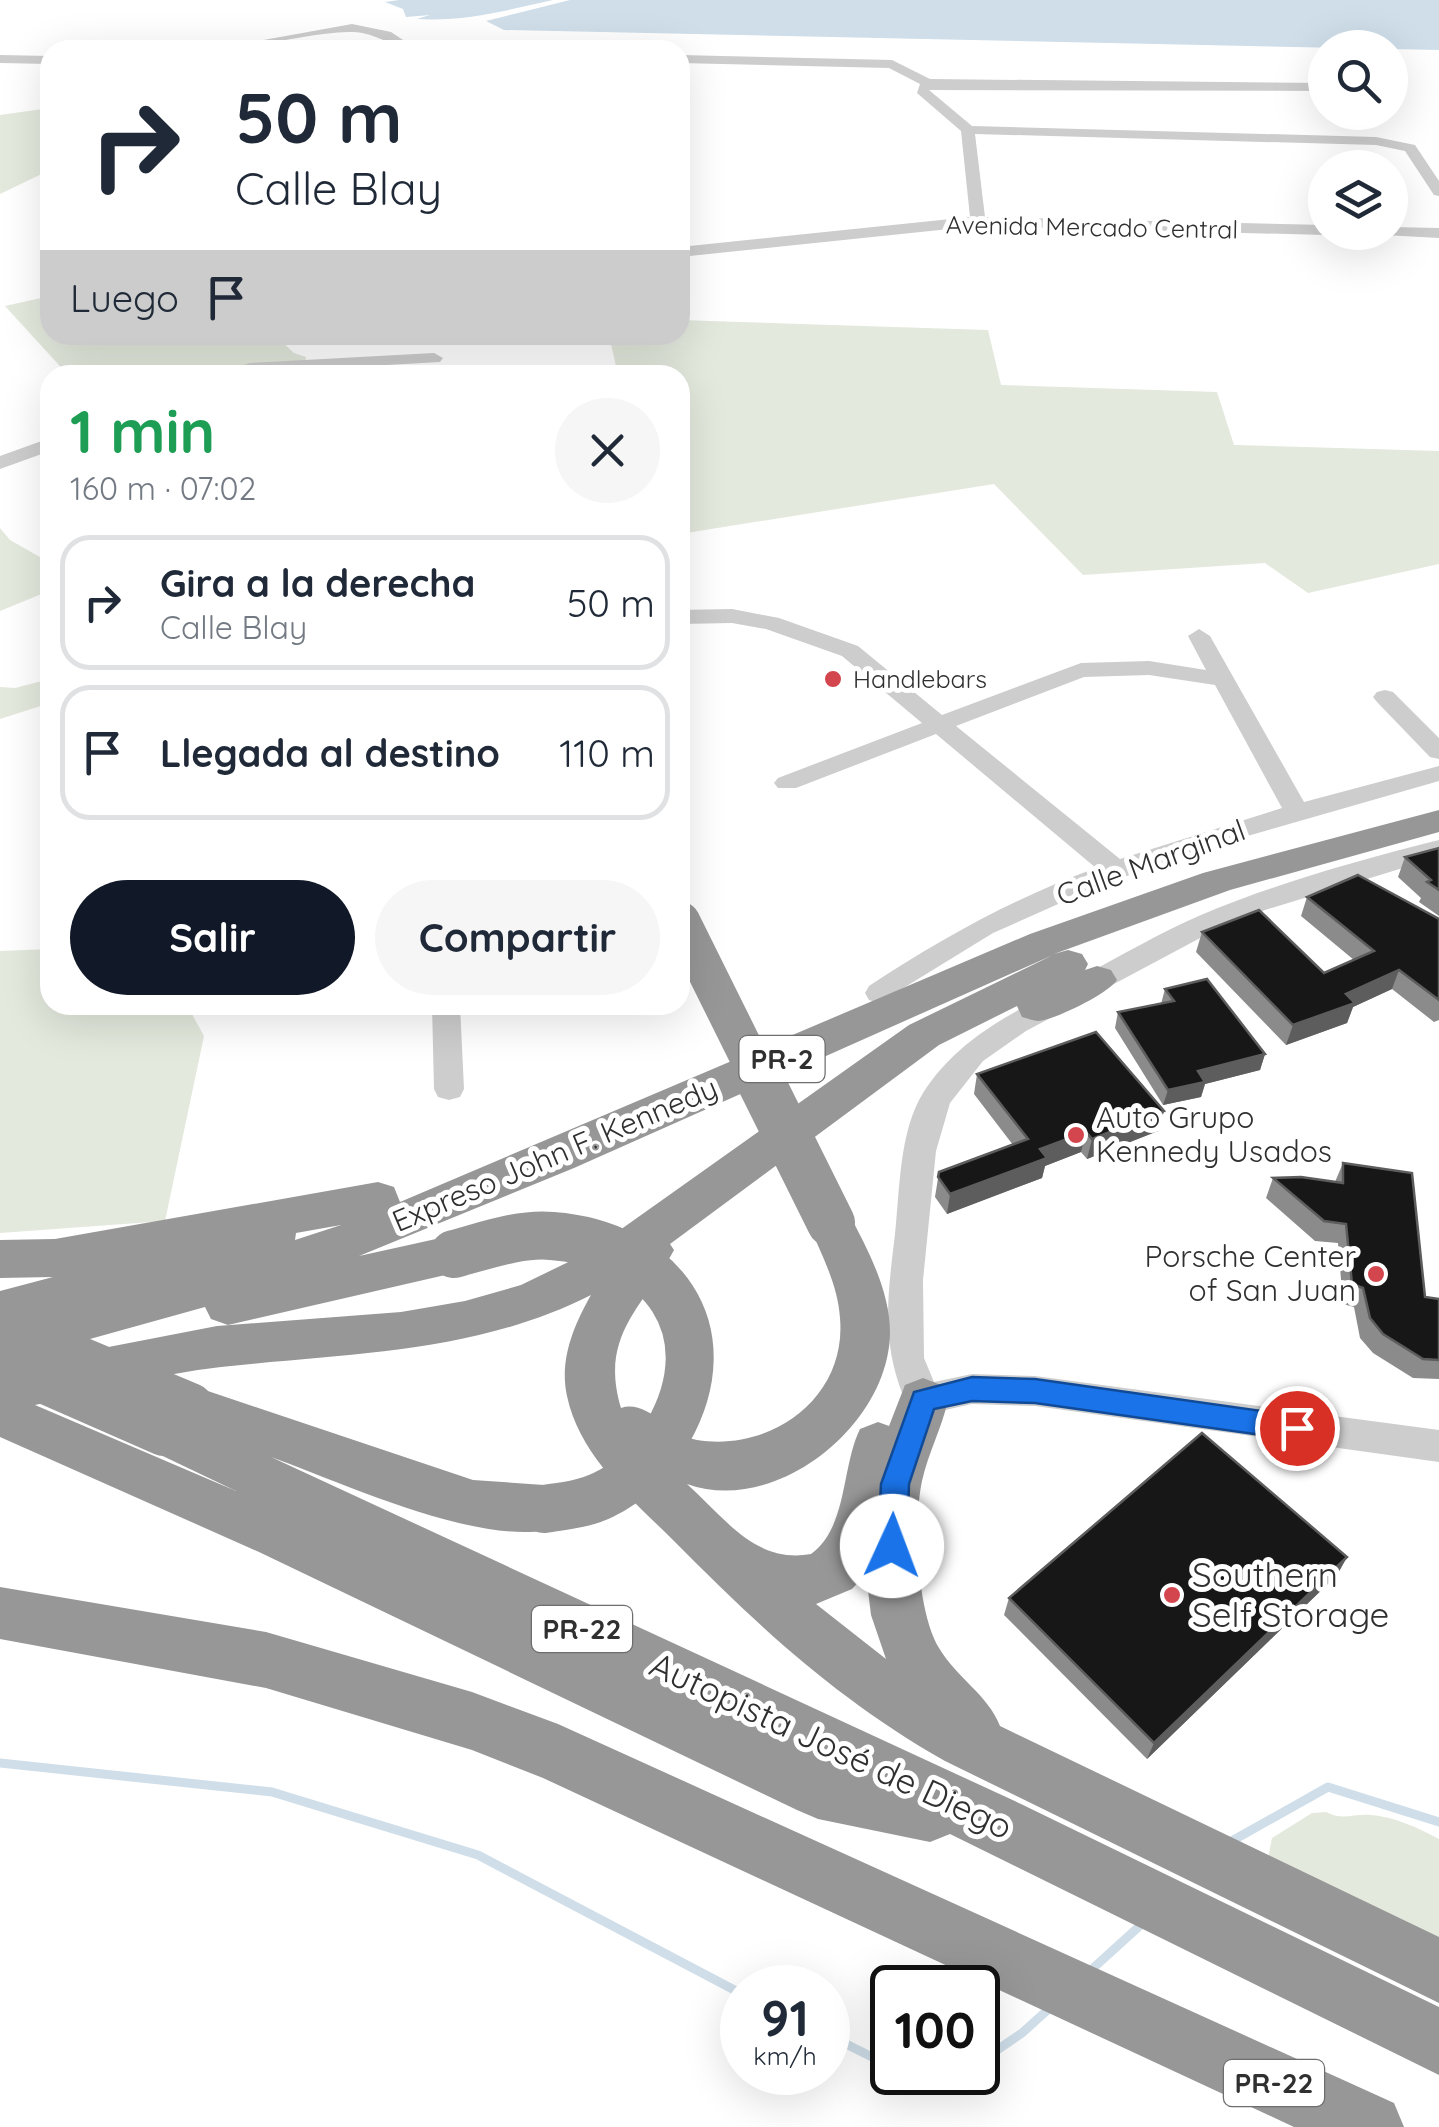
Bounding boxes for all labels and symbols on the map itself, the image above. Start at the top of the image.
street label: Avenida Mercado Central [946,208,1238,245]
place label: Handlebars [853,663,987,694]
marker: Handlebars [822,668,844,690]
street label: Calle Marginal [1051,810,1250,914]
road number: PR-2 [740,1036,824,1082]
street label: Expreso John F. Kennedy [386,1068,723,1240]
place label: Auto Grupo Kennedy Usados [1096,1098,1332,1170]
marker: Auto Grupo Kennedy Usados [1065,1124,1087,1146]
place label: Porsche Center of San Juan [1145,1237,1356,1309]
marker: Porsche Center of San Juan [1365,1263,1387,1285]
pin [1255,1386,1340,1471]
position arrow [840,1494,944,1598]
place label: Southern Self Storage [1192,1552,1389,1636]
marker: Southern Self Storage [1161,1584,1183,1606]
road number: PR-22 [532,1606,632,1652]
street label: Autopista José de Diego [643,1642,1020,1848]
speed limit sign: 100 [870,1965,1000,2095]
road number: PR-22 [1224,2060,1324,2106]

